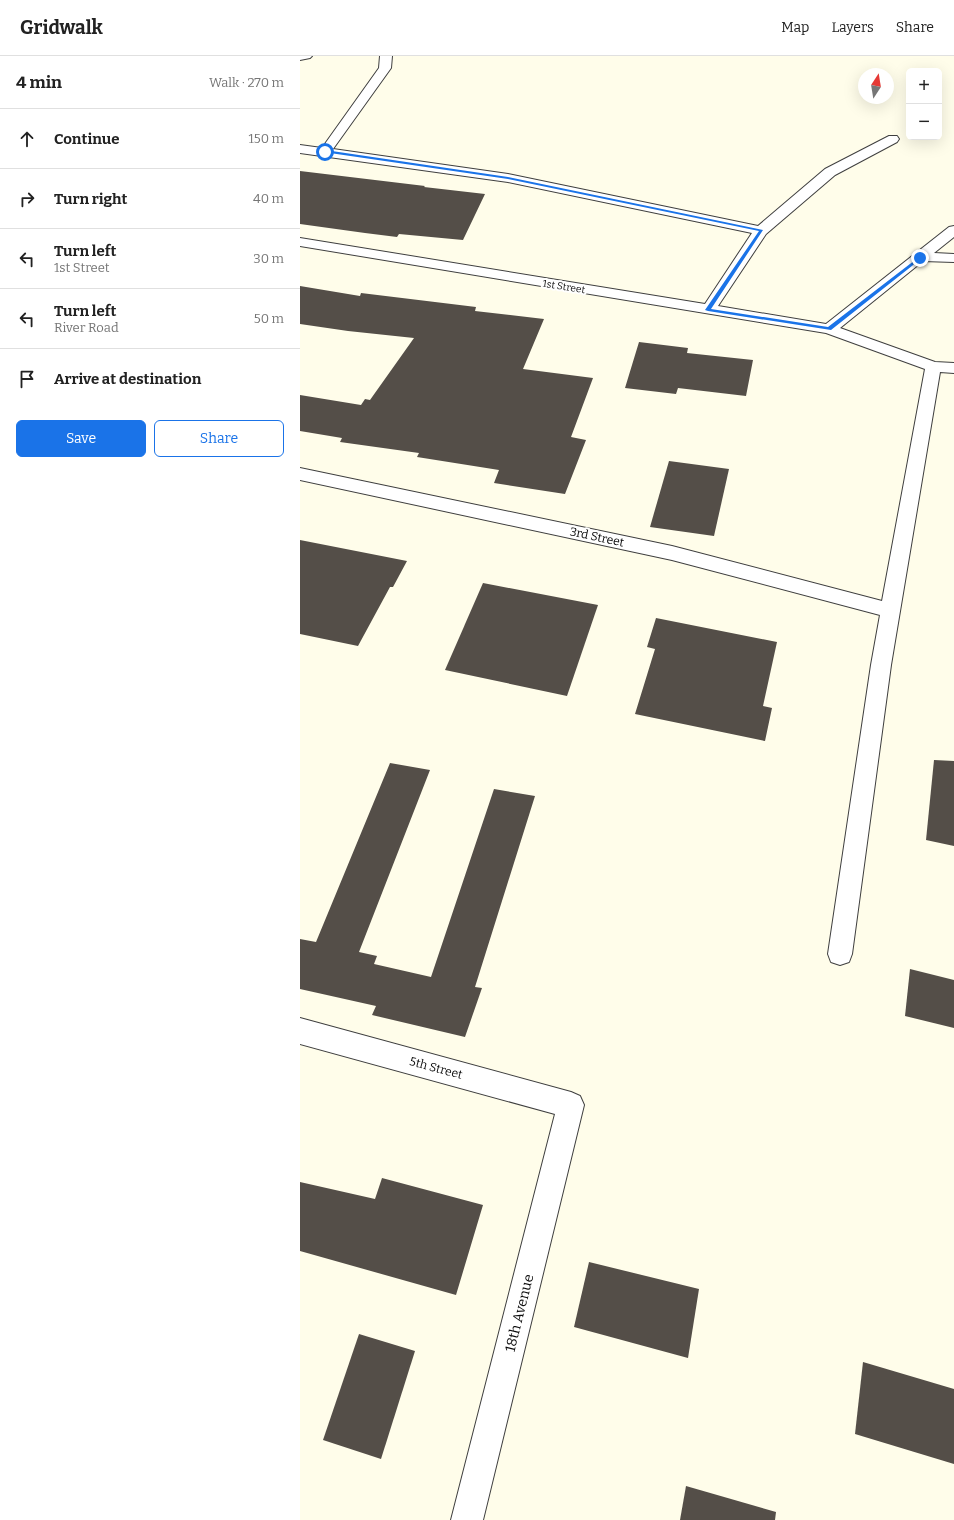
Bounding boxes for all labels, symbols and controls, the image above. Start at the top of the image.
text: Gridwalk [20,16,103,39]
text: Map [781,19,809,36]
text: Layers [831,19,874,36]
text: Share [896,19,934,36]
north arrow [858,68,894,104]
map controls [906,68,942,140]
button: + [906,68,942,104]
text: 4 min [16,72,62,93]
text: Walk · 270 m [209,75,284,90]
button: − [906,104,942,140]
icon: ahead [16,128,38,150]
text: Continue [54,130,120,148]
text: 150 m [248,131,284,146]
route start [316,143,334,161]
icon: right [16,188,38,210]
text: Turn right [54,190,127,208]
text: 40 m [253,191,284,206]
text: Turn left [54,242,116,260]
icon: left [16,248,38,270]
route end [911,249,929,267]
text: 30 m [253,251,284,266]
text: 1st Street [54,260,110,275]
street label: 1st Street [542,278,586,296]
text: Turn left [54,302,116,320]
icon: left [16,308,38,330]
text: 50 m [254,311,284,326]
text: River Road [54,320,119,335]
icon: arrive [16,368,38,390]
text: Arrive at destination [54,370,201,388]
button: Save [16,420,146,457]
button: Share [154,420,284,457]
street label: 3rd Street [569,524,626,550]
street label: 5th Street [408,1054,465,1082]
street label: 18th Avenue [502,1272,537,1354]

